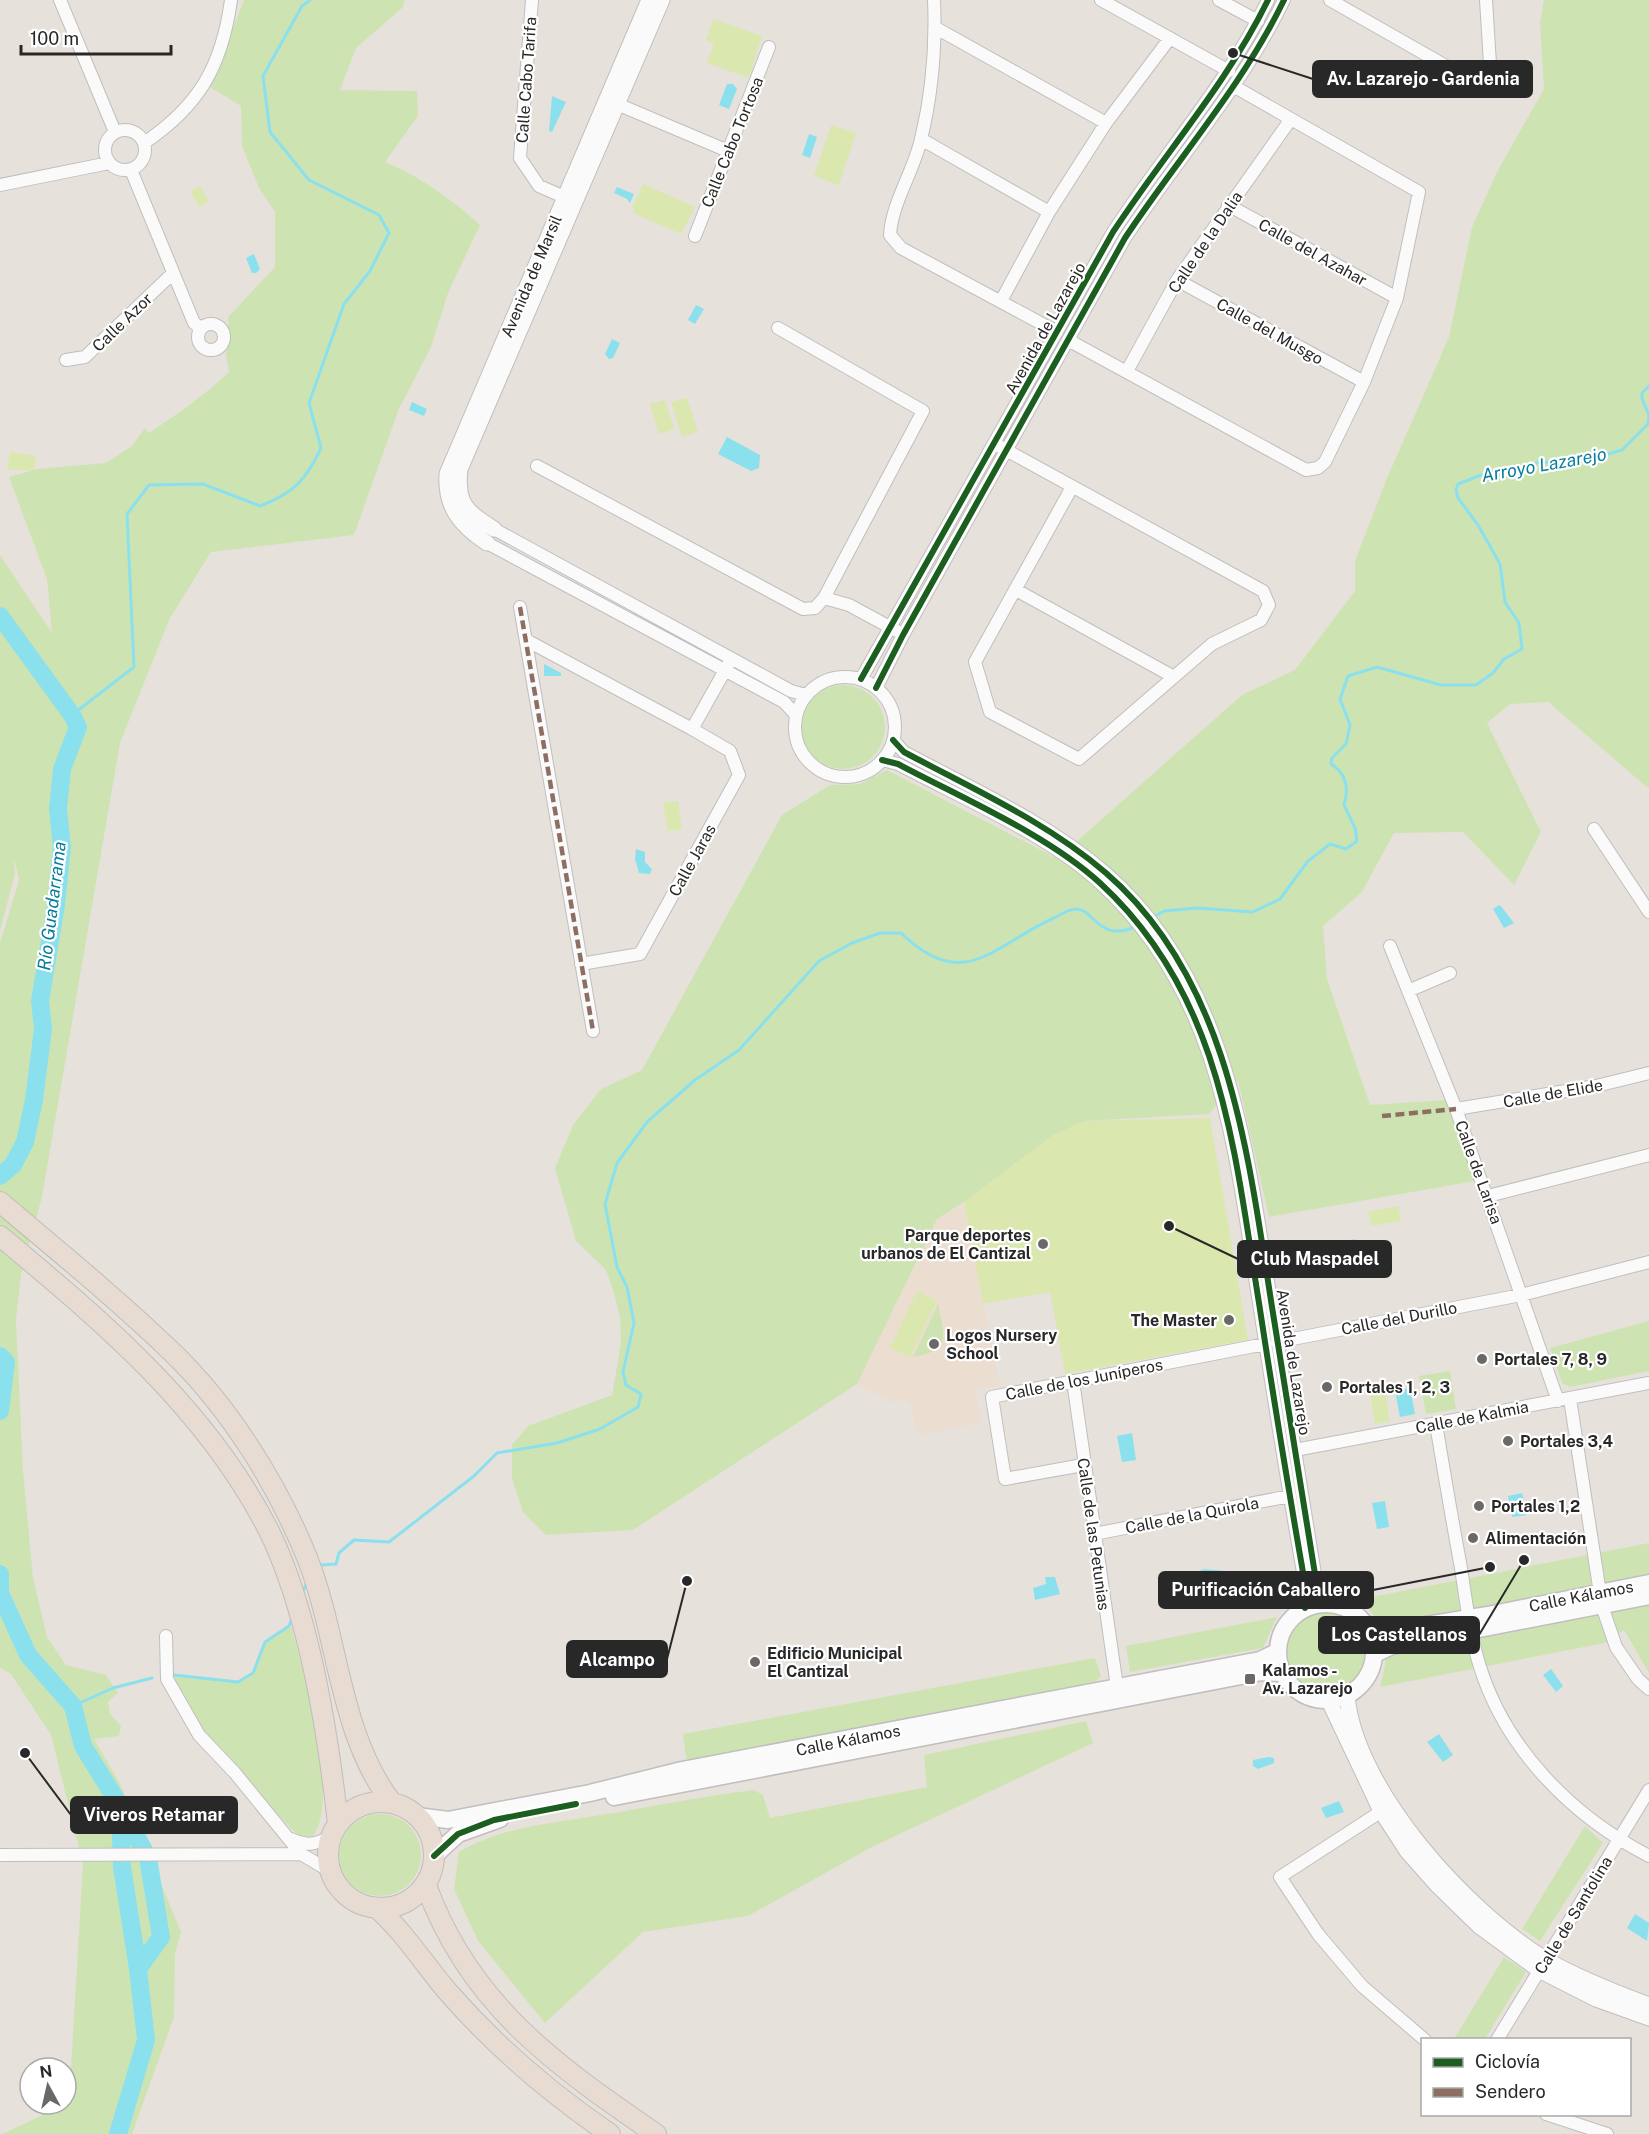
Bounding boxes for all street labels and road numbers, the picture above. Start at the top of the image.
street label: Calle Cabo Tarifa [513,16,540,144]
street label: Calle Cabo Tortosa [698,74,767,210]
street label: Calle de la Dalia [1164,188,1247,297]
street label: Avenida de Marsil [497,212,566,340]
street label: Calle del Azahar [1255,215,1370,290]
street label: Avenida de Lazarejo [1001,259,1090,398]
street label: Calle Azor [88,289,156,356]
street label: Calle del Musgo [1213,294,1326,369]
street label: Calle Jaras [665,821,720,900]
street label: Calle de Elide [1502,1075,1604,1112]
street label: Calle de Larisa [1451,1118,1506,1227]
street label: Avenida de Lazarejo [1273,1288,1314,1437]
street label: Calle del Durillo [1340,1298,1459,1339]
street label: Calle de los Juníperos [1004,1355,1164,1404]
street label: Calle de Kalmia [1414,1397,1530,1438]
street label: Calle de las Petunias [1073,1457,1114,1611]
street label: Calle de la Quirola [1124,1493,1260,1538]
street label: Calle Kálamos [1527,1577,1635,1616]
street label: Calle Kálamos [794,1721,902,1760]
street label: Calle de Santolina [1531,1853,1616,1978]

